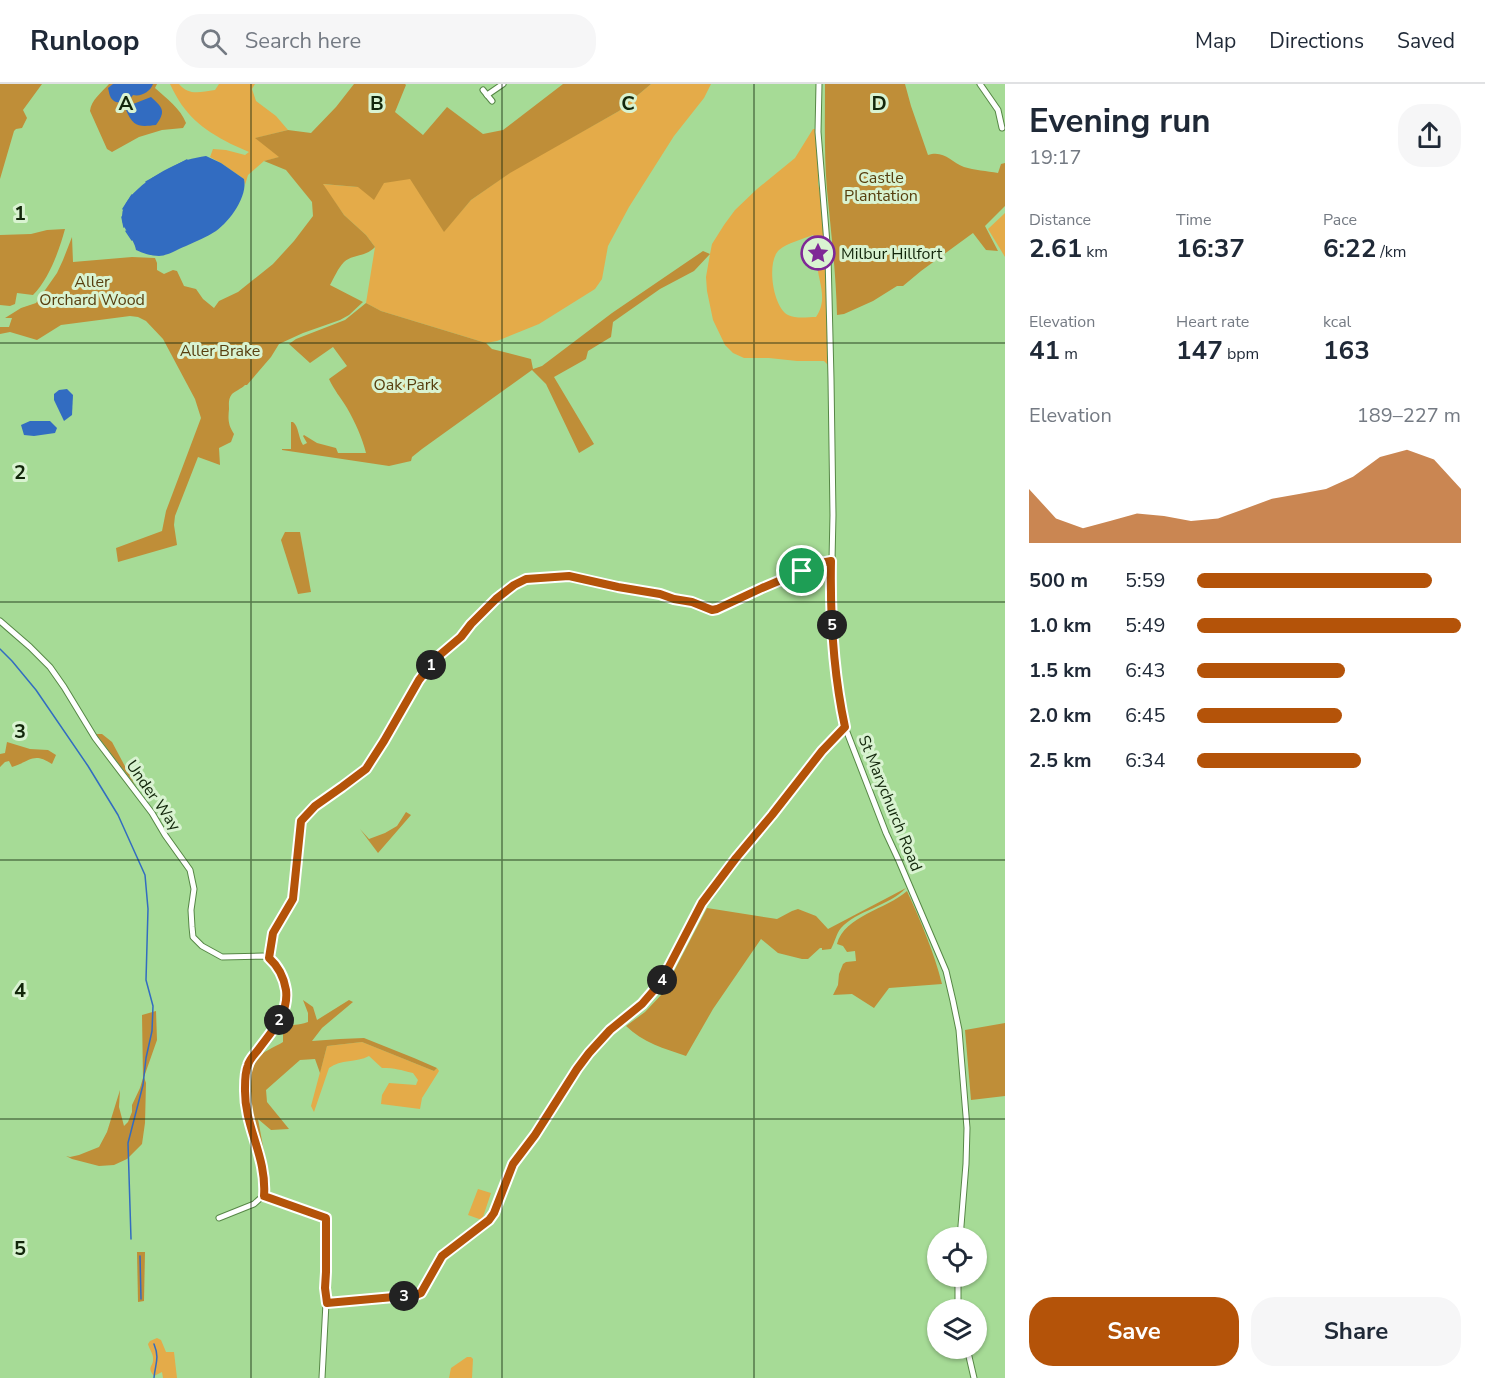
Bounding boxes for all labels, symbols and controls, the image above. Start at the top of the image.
search box [176,14,596,68]
text: Runloop [30,22,140,60]
icon: search [197,25,230,58]
text: Search here [245,26,361,56]
text: Map [1195,27,1236,55]
text: Directions [1269,27,1364,55]
text: Saved [1397,27,1455,55]
text: A [119,90,134,117]
text: B [370,90,384,117]
text: C [621,90,635,117]
text: D [871,90,887,117]
text: Evening run [1029,99,1211,144]
button: share [1398,104,1461,167]
text: 19:17 [1029,144,1082,171]
park label: Castle Plantation [844,167,918,207]
text: 1 [14,200,26,227]
text: Distance [1029,209,1091,231]
text: Time [1176,209,1212,231]
text: Pace [1323,209,1357,231]
text: 2.61 [1029,231,1082,266]
text: 16:37 [1176,231,1245,266]
text: 6:22 [1323,231,1376,266]
place icon: Milbur Hillfort [800,235,836,271]
text: km [1082,241,1108,263]
text: /km [1376,241,1407,263]
place label: Milbur Hillfort [841,243,943,265]
park label: Aller Orchard Wood [39,271,145,311]
text: Elevation [1029,311,1095,333]
text: Heart rate [1176,311,1249,333]
text: kcal [1323,311,1351,333]
text: 41 [1029,333,1060,368]
text: 147 [1176,333,1223,368]
text: 163 [1323,333,1370,368]
park label: Aller Brake [180,340,260,362]
text: m [1060,343,1078,365]
text: bpm [1223,343,1259,365]
park label: Oak Park [374,374,439,396]
text: Elevation [1029,402,1112,429]
text: 189–227 m [1357,402,1461,429]
text: 2 [14,459,26,486]
pin [776,545,827,596]
icon: arrive [785,554,818,587]
text: 500 m [1029,567,1088,594]
text: 5:59 [1125,567,1166,594]
pin: 5 [817,610,847,640]
text: 1.0 km [1029,612,1092,639]
text: 5:49 [1125,612,1166,639]
text: 5 [827,614,837,636]
pin: 1 [416,650,446,680]
text: 1 [426,654,436,676]
text: 1.5 km [1029,657,1092,684]
text: 6:43 [1125,657,1166,684]
text: 2.0 km [1029,702,1092,729]
text: 6:45 [1125,702,1166,729]
text: 3 [14,718,26,745]
street label: St Marychurch Road [853,732,927,875]
text: 2.5 km [1029,747,1092,774]
text: 6:34 [1125,747,1166,774]
street label: Under Way [121,756,186,836]
pin: 4 [647,965,677,995]
text: 4 [657,969,667,991]
text: 4 [14,977,26,1004]
pin: 2 [264,1005,294,1035]
text: 2 [274,1009,284,1031]
map controls [927,1227,987,1359]
button: locate [927,1227,987,1287]
text: 5 [14,1235,26,1262]
pin: 3 [389,1281,419,1311]
text: 3 [399,1285,409,1307]
button: Save [1029,1297,1239,1366]
button: Share [1251,1297,1461,1366]
button: layers [927,1299,987,1359]

